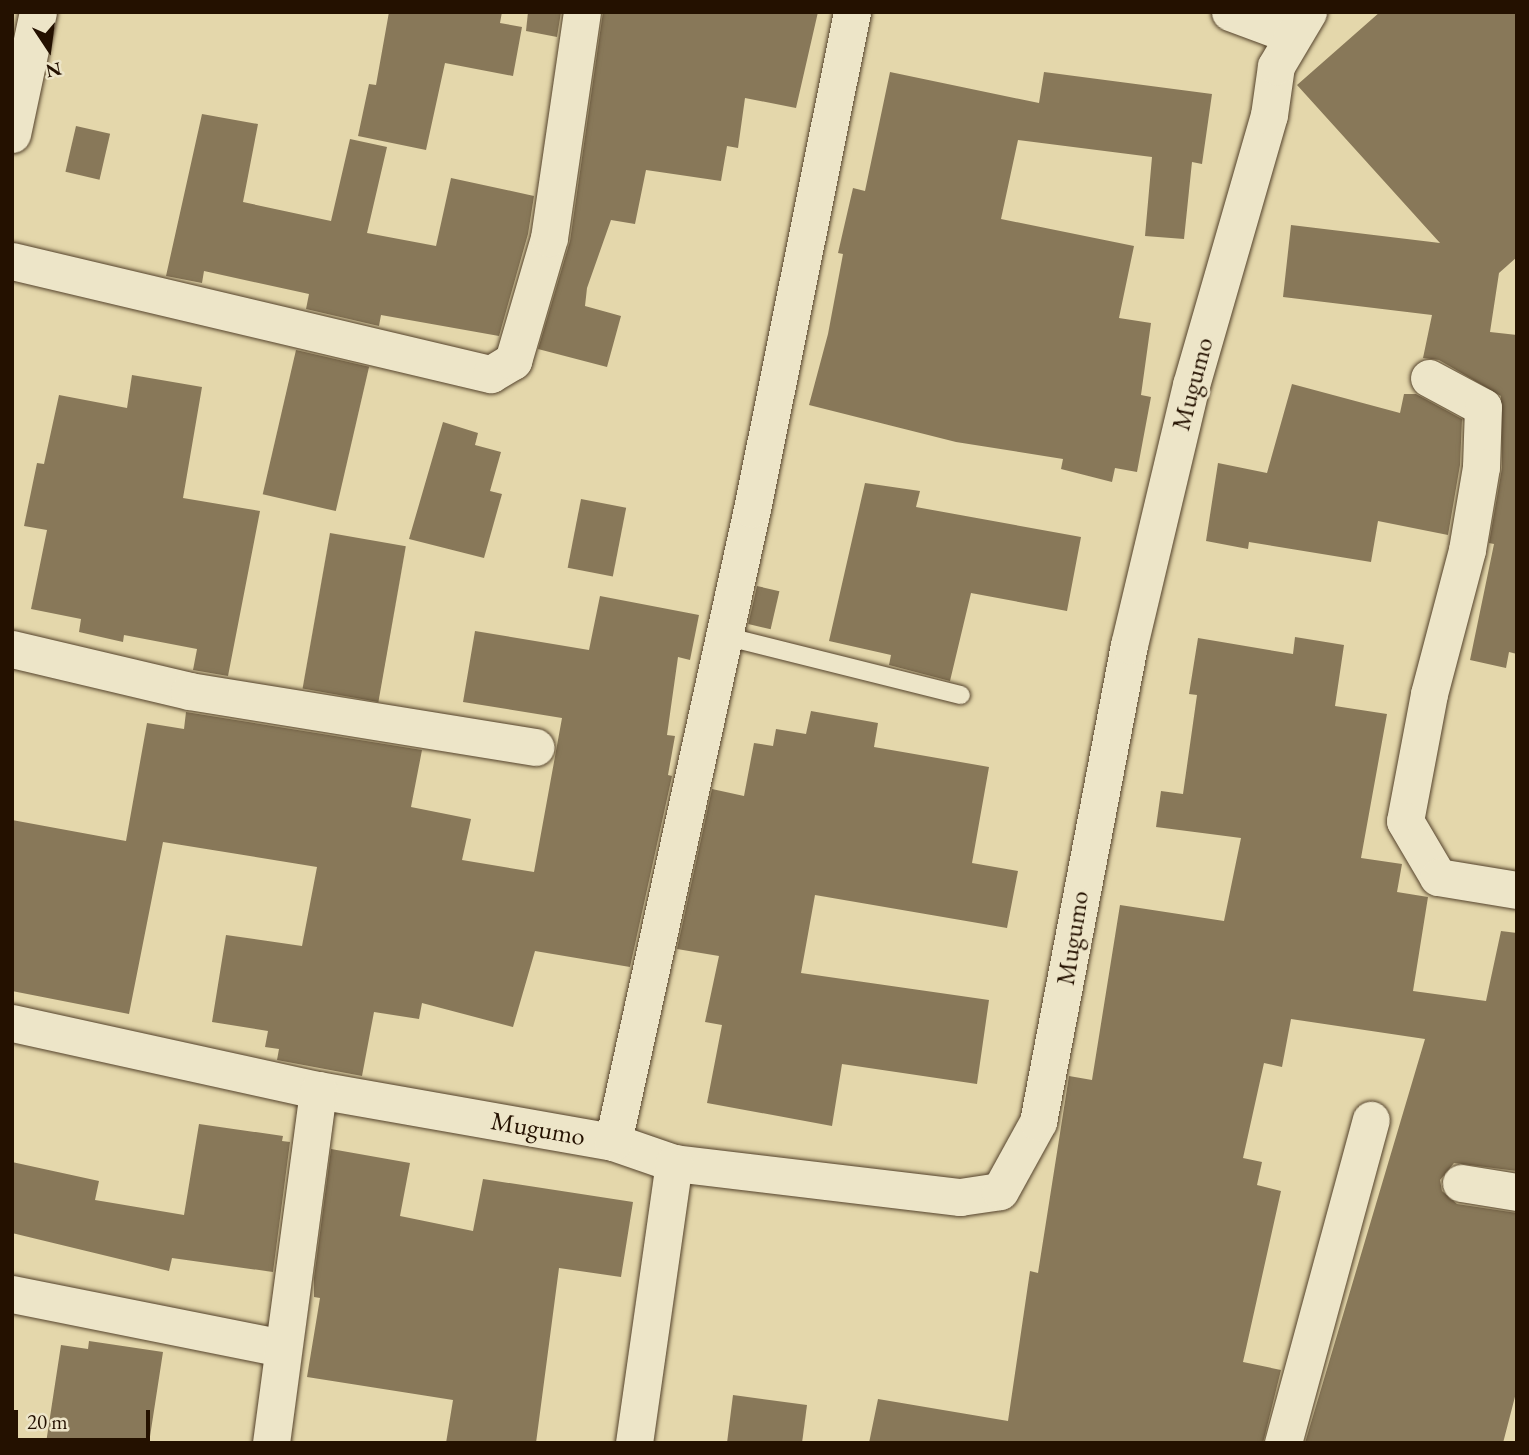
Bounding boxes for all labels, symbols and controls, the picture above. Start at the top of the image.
north arrow [14,14,84,84]
text: N [44,56,64,84]
street label: Mugumo [1166,334,1220,434]
street label: Mugumo [1050,889,1096,987]
street label: Mugumo [488,1105,588,1153]
scale bar [18,1396,154,1440]
text: 20 m [27,1408,68,1435]

